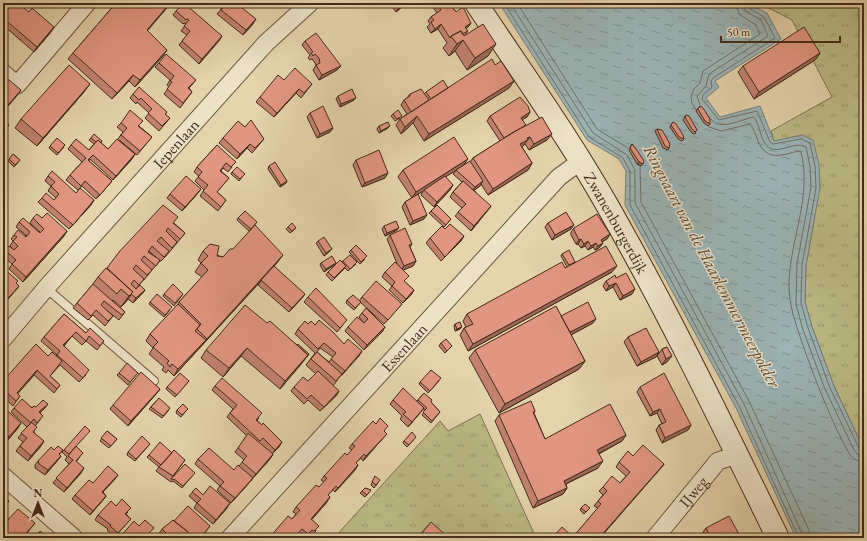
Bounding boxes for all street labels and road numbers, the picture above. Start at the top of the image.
street label: Iepenlaan [148,114,204,173]
street label: Zwanenburgerdijk [579,168,654,278]
street label: Essenlaan [376,318,432,376]
street label: IJweg [674,471,713,512]

